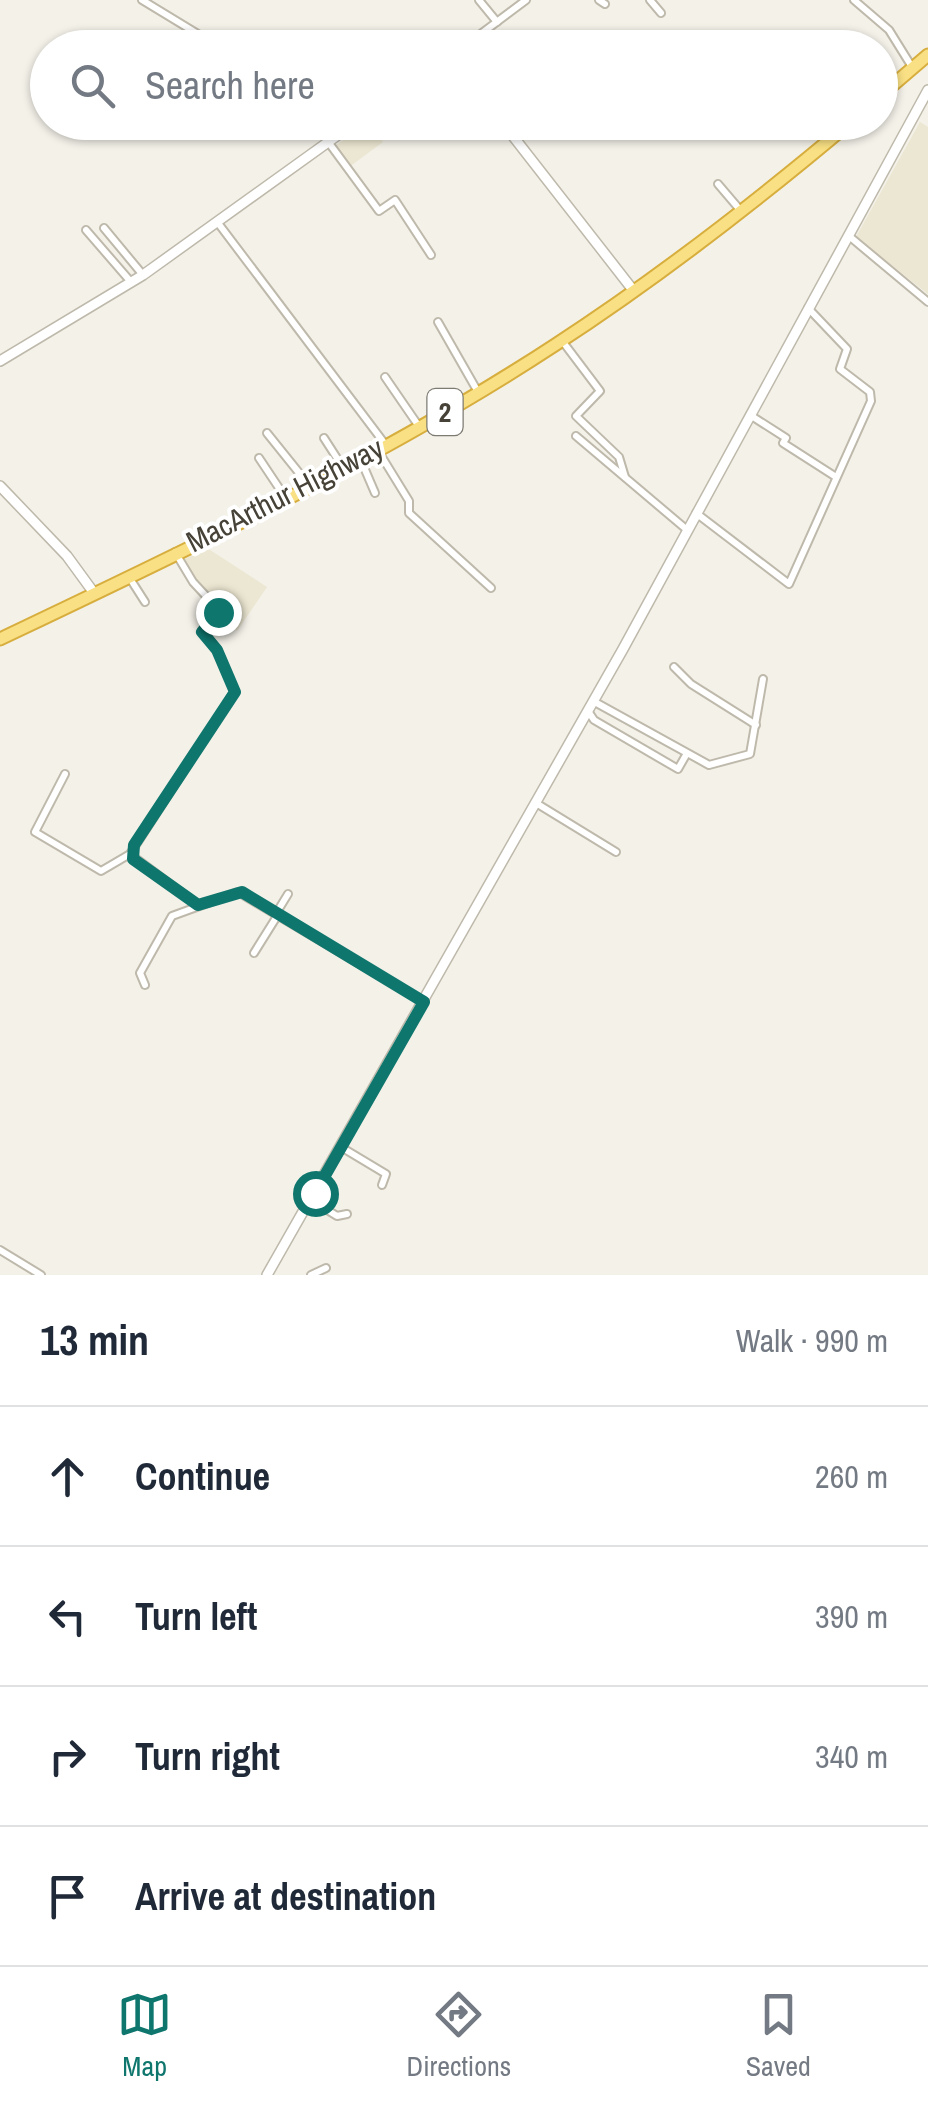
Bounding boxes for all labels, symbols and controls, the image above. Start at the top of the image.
search box [30,30,898,140]
icon: search [65,58,120,113]
text: Search here [145,60,315,111]
road number: 2 [428,389,462,435]
street label: MacArthur Highway [179,427,390,561]
route end [196,590,242,636]
route start [293,1171,339,1217]
text: 13 min [40,1312,149,1368]
text: Walk · 990 m [736,1319,888,1362]
icon: ahead [40,1449,95,1504]
text: Continue [135,1451,270,1502]
text: 260 m [815,1455,888,1498]
icon: left [40,1589,95,1644]
text: Turn left [135,1591,257,1642]
text: 390 m [815,1595,888,1638]
icon: right [40,1729,95,1784]
text: Turn right [135,1731,280,1782]
text: 340 m [815,1735,888,1778]
icon: arrive [40,1869,95,1924]
text: Arrive at destination [135,1871,436,1922]
tab: Map [117,1987,172,2085]
tab: Directions [407,1987,511,2085]
tab: Saved [746,1987,811,2085]

